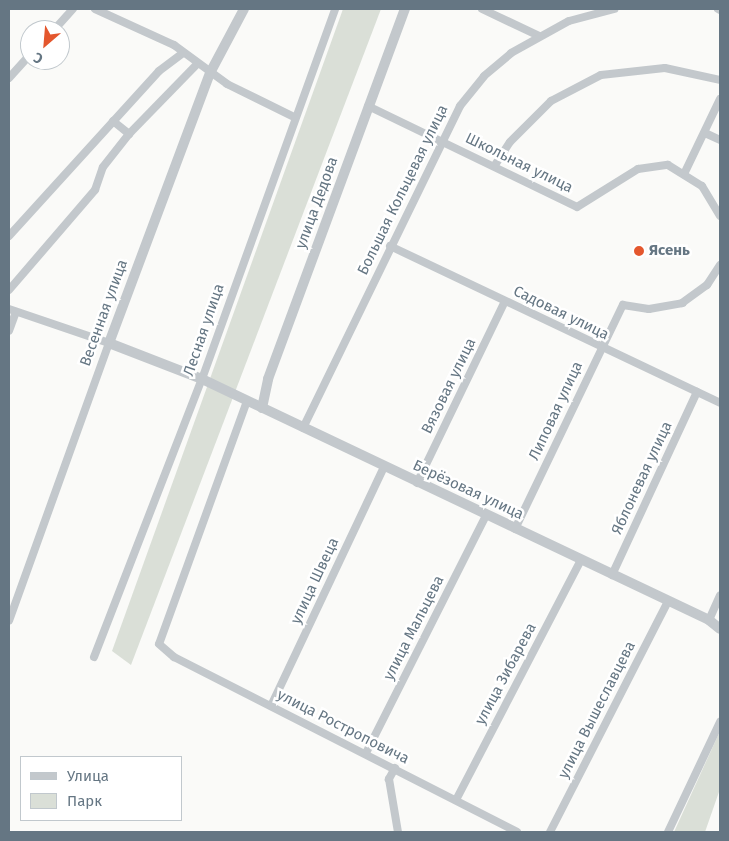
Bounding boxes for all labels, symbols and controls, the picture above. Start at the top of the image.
north arrow [20,20,70,70]
text: С [31,49,46,67]
street label: Большая Кольцевая улица [354,102,452,278]
street label: Школьная улица [462,129,576,197]
street label: улица Дедова [292,155,342,251]
place label: Ясень [649,242,690,260]
marker: Ясень [633,245,645,257]
street label: Весенная улица [76,257,132,369]
street label: Лесная улица [180,282,228,378]
street label: Садовая улица [510,282,612,344]
street label: Вязовая улица [418,335,480,437]
street label: Липовая улица [525,359,587,463]
street label: Яблоневая улица [608,419,676,537]
street label: Берёзовая улица [410,456,526,524]
street label: улица Швеца [287,535,343,627]
street label: улица Мальцева [380,573,448,683]
street label: улица Зибарева [472,620,540,728]
street label: улица Вышеславцева [555,638,639,782]
street label: улица Ростроповича [274,686,412,768]
legend [20,756,182,821]
text: Улица [67,767,109,785]
text: Парк [67,792,102,810]

